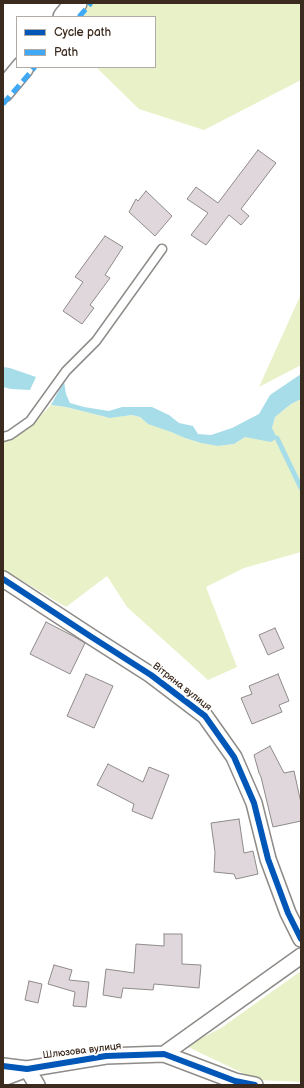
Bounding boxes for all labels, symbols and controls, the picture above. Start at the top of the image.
legend [16,16,156,68]
text: Cycle path [54,25,111,40]
text: Path [54,45,78,60]
street label: Вітряна вулиця [150,660,214,714]
street label: Шлюзова вулиця [42,1040,122,1062]

